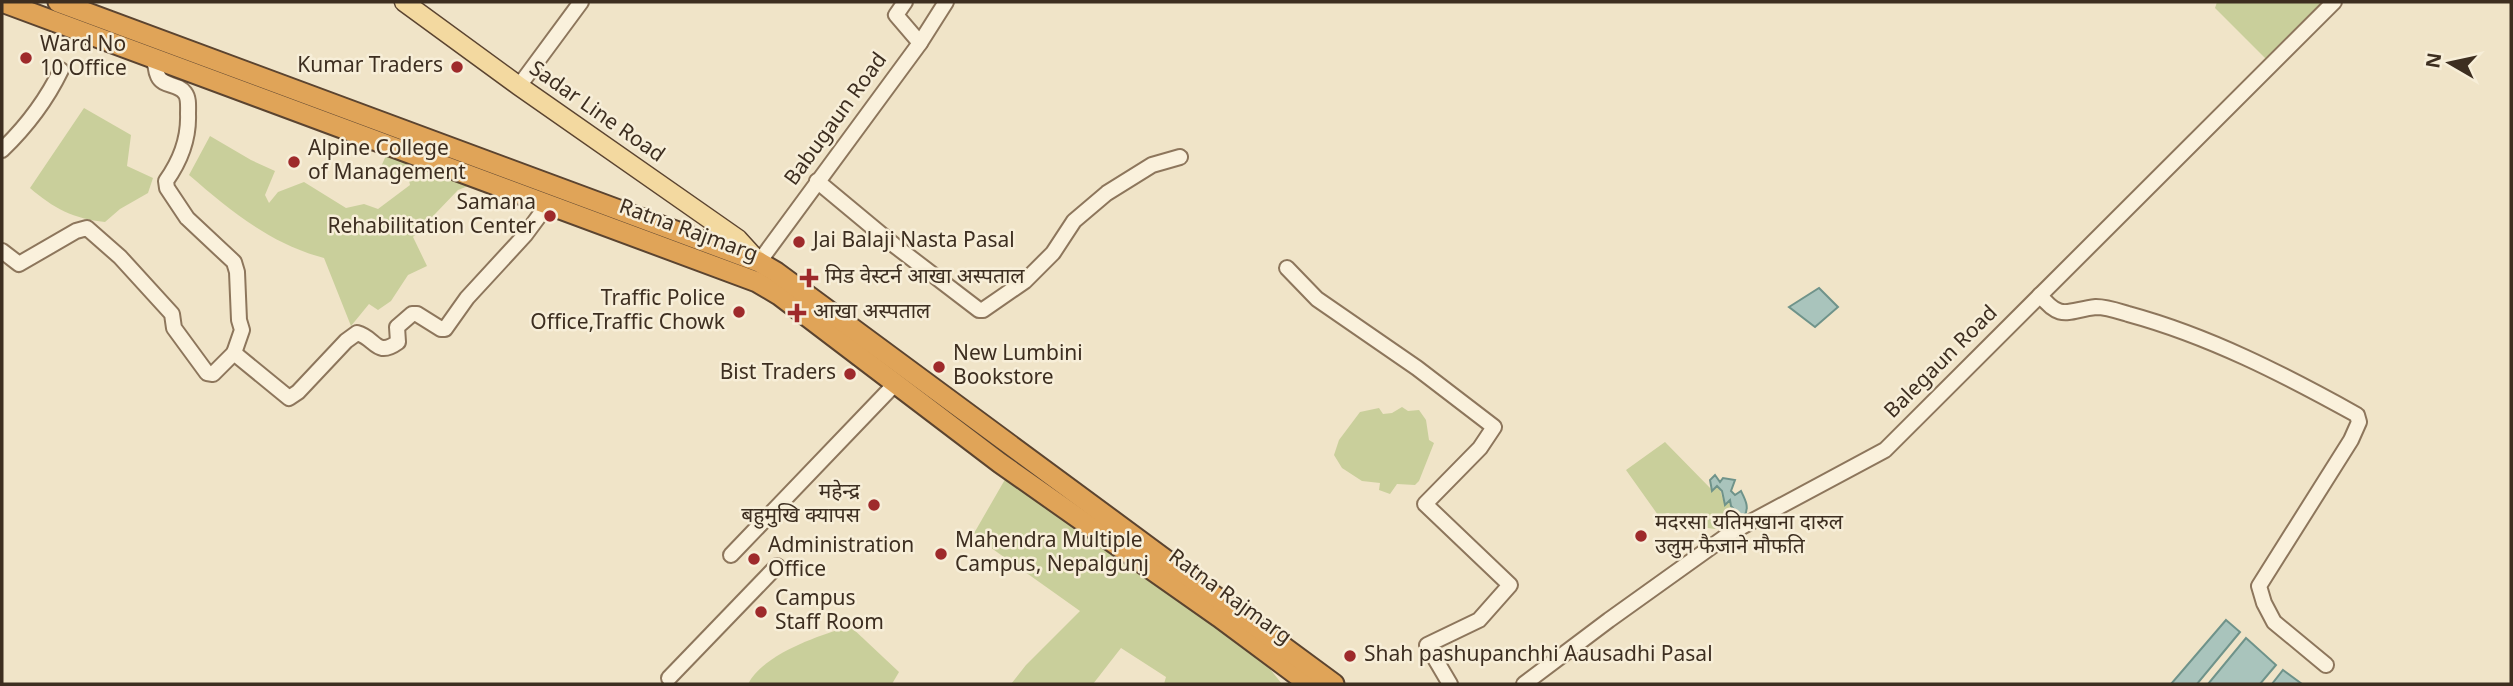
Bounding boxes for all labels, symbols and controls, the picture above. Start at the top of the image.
north arrow [2415,28,2485,98]
place label: Ward No 10 Office [40,32,127,84]
street label: Babugaun Road [779,48,895,192]
marker: Ward No 10 Office [18,50,34,66]
text: N [2422,51,2449,70]
place label: Kumar Traders [297,53,443,81]
street label: Sadar Line Road [523,56,669,170]
marker: Kumar Traders [449,59,465,75]
place label: Alpine College of Management [308,136,466,188]
marker: Alpine College of Management [286,154,302,170]
place label: Samana Rehabilitation Center [327,190,536,242]
street label: Ratna Rajmarg [615,194,761,270]
marker: Samana Rehabilitation Center [542,208,558,224]
place label: Jai Balaji Nasta Pasal [811,228,1015,256]
marker: Jai Balaji Nasta Pasal [791,234,807,250]
place label: मिड वेस्टर्न आखा अस्पताल [825,264,1025,292]
marker: मिड वेस्टर्न आखा अस्पताल [799,268,819,288]
place label: Traffic Police Office,Traffic Chowk [530,286,726,338]
place label: आखा अस्पताल [813,299,931,327]
street label: Balegaun Road [1879,300,2005,426]
marker: आखा अस्पताल [787,303,807,323]
marker: Traffic Police Office,Traffic Chowk [731,304,747,320]
place label: New Lumbini Bookstore [953,341,1083,393]
marker: New Lumbini Bookstore [931,359,947,375]
place label: Bist Traders [720,360,836,388]
marker: Bist Traders [842,366,858,382]
place label: महेन्द्र बहुमुखि क्यापस [741,479,861,531]
marker: महेन्द्र बहुमुखि क्यापस [866,497,882,513]
place label: मदरसा यतिमखाना दारुल उलुम फैजाने माैफति [1655,510,1844,562]
place label: Mahendra Multiple Campus, Nepalgunj [955,528,1149,580]
marker: मदरसा यतिमखाना दारुल उलुम फैजाने माैफति [1633,528,1649,544]
place label: Administration Office [768,533,914,585]
street label: Ratna Rajmarg [1162,544,1296,652]
marker: Mahendra Multiple Campus, Nepalgunj [933,546,949,562]
marker: Administration Office [746,551,762,567]
place label: Campus Staff Room [775,586,884,638]
marker: Campus Staff Room [753,604,769,620]
place label: Shah pashupanchhi Aausadhi Pasal [1364,642,1713,670]
marker: Shah pashupanchhi Aausadhi Pasal [1342,648,1358,664]

